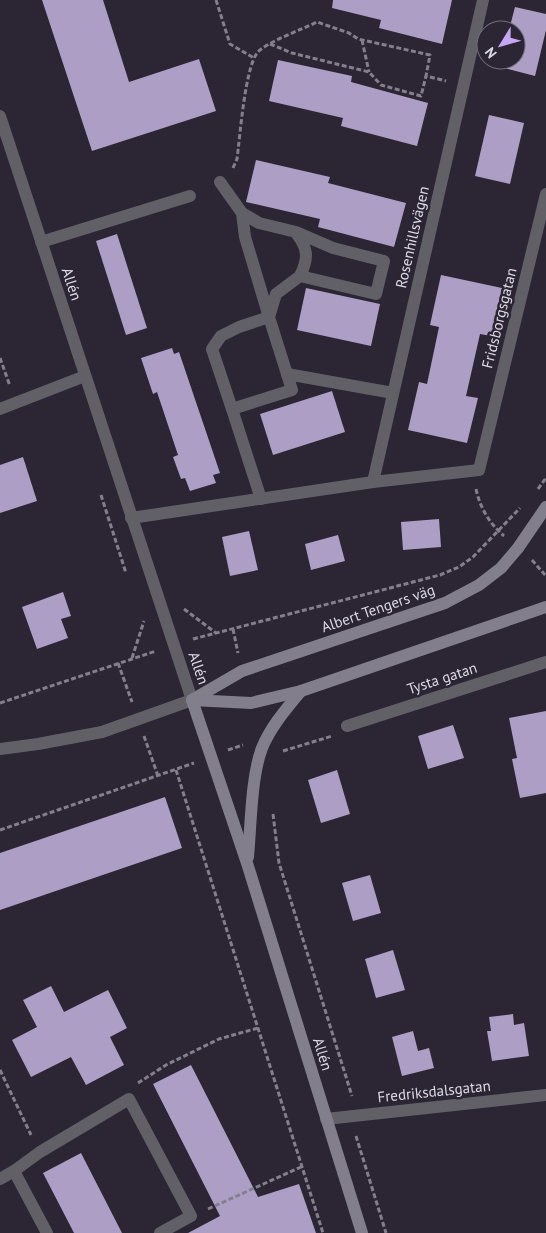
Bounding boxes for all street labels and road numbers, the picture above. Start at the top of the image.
street label: Rosenhillsvägen [391,184,433,290]
street label: Allén [58,265,86,303]
street label: Fridsborgsgatan [477,266,521,370]
street label: Albert Tengers väg [319,580,437,636]
street label: Allén [185,649,213,687]
street label: Tysta gatan [405,658,479,698]
street label: Allén [309,1035,337,1073]
street label: Fredriksdalsgatan [377,1076,491,1106]

